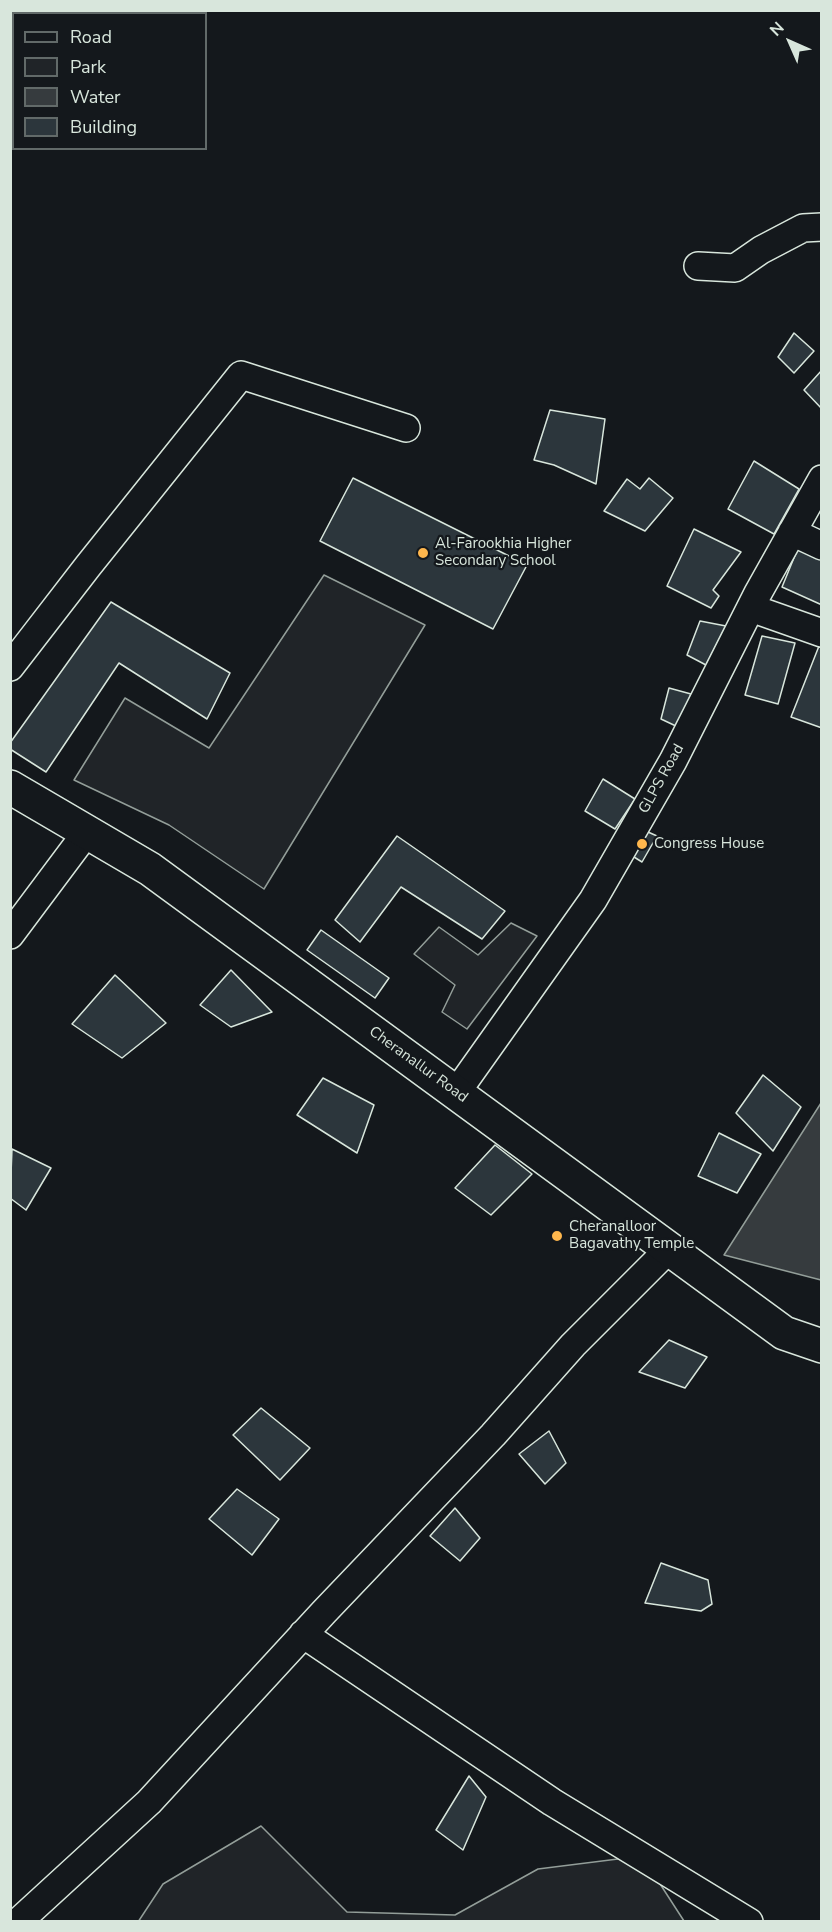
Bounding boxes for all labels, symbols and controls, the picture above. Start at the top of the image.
legend [12,12,207,150]
north arrow [760,12,820,72]
text: N [765,17,789,41]
text: Road [70,25,112,49]
text: Park [70,55,106,79]
text: Water [70,85,121,109]
text: Building [70,115,137,139]
place label: Al-Farookhia Higher Secondary School [435,535,571,570]
marker: Al-Farookhia Higher Secondary School [416,546,430,560]
street label: GLPS Road [636,741,688,817]
place label: Congress House [654,835,764,853]
marker: Congress House [635,837,649,851]
street label: Cheranallur Road [365,1023,471,1107]
place label: Cheranalloor Bagavathy Temple [569,1218,694,1253]
marker: Cheranalloor Bagavathy Temple [550,1229,564,1243]

